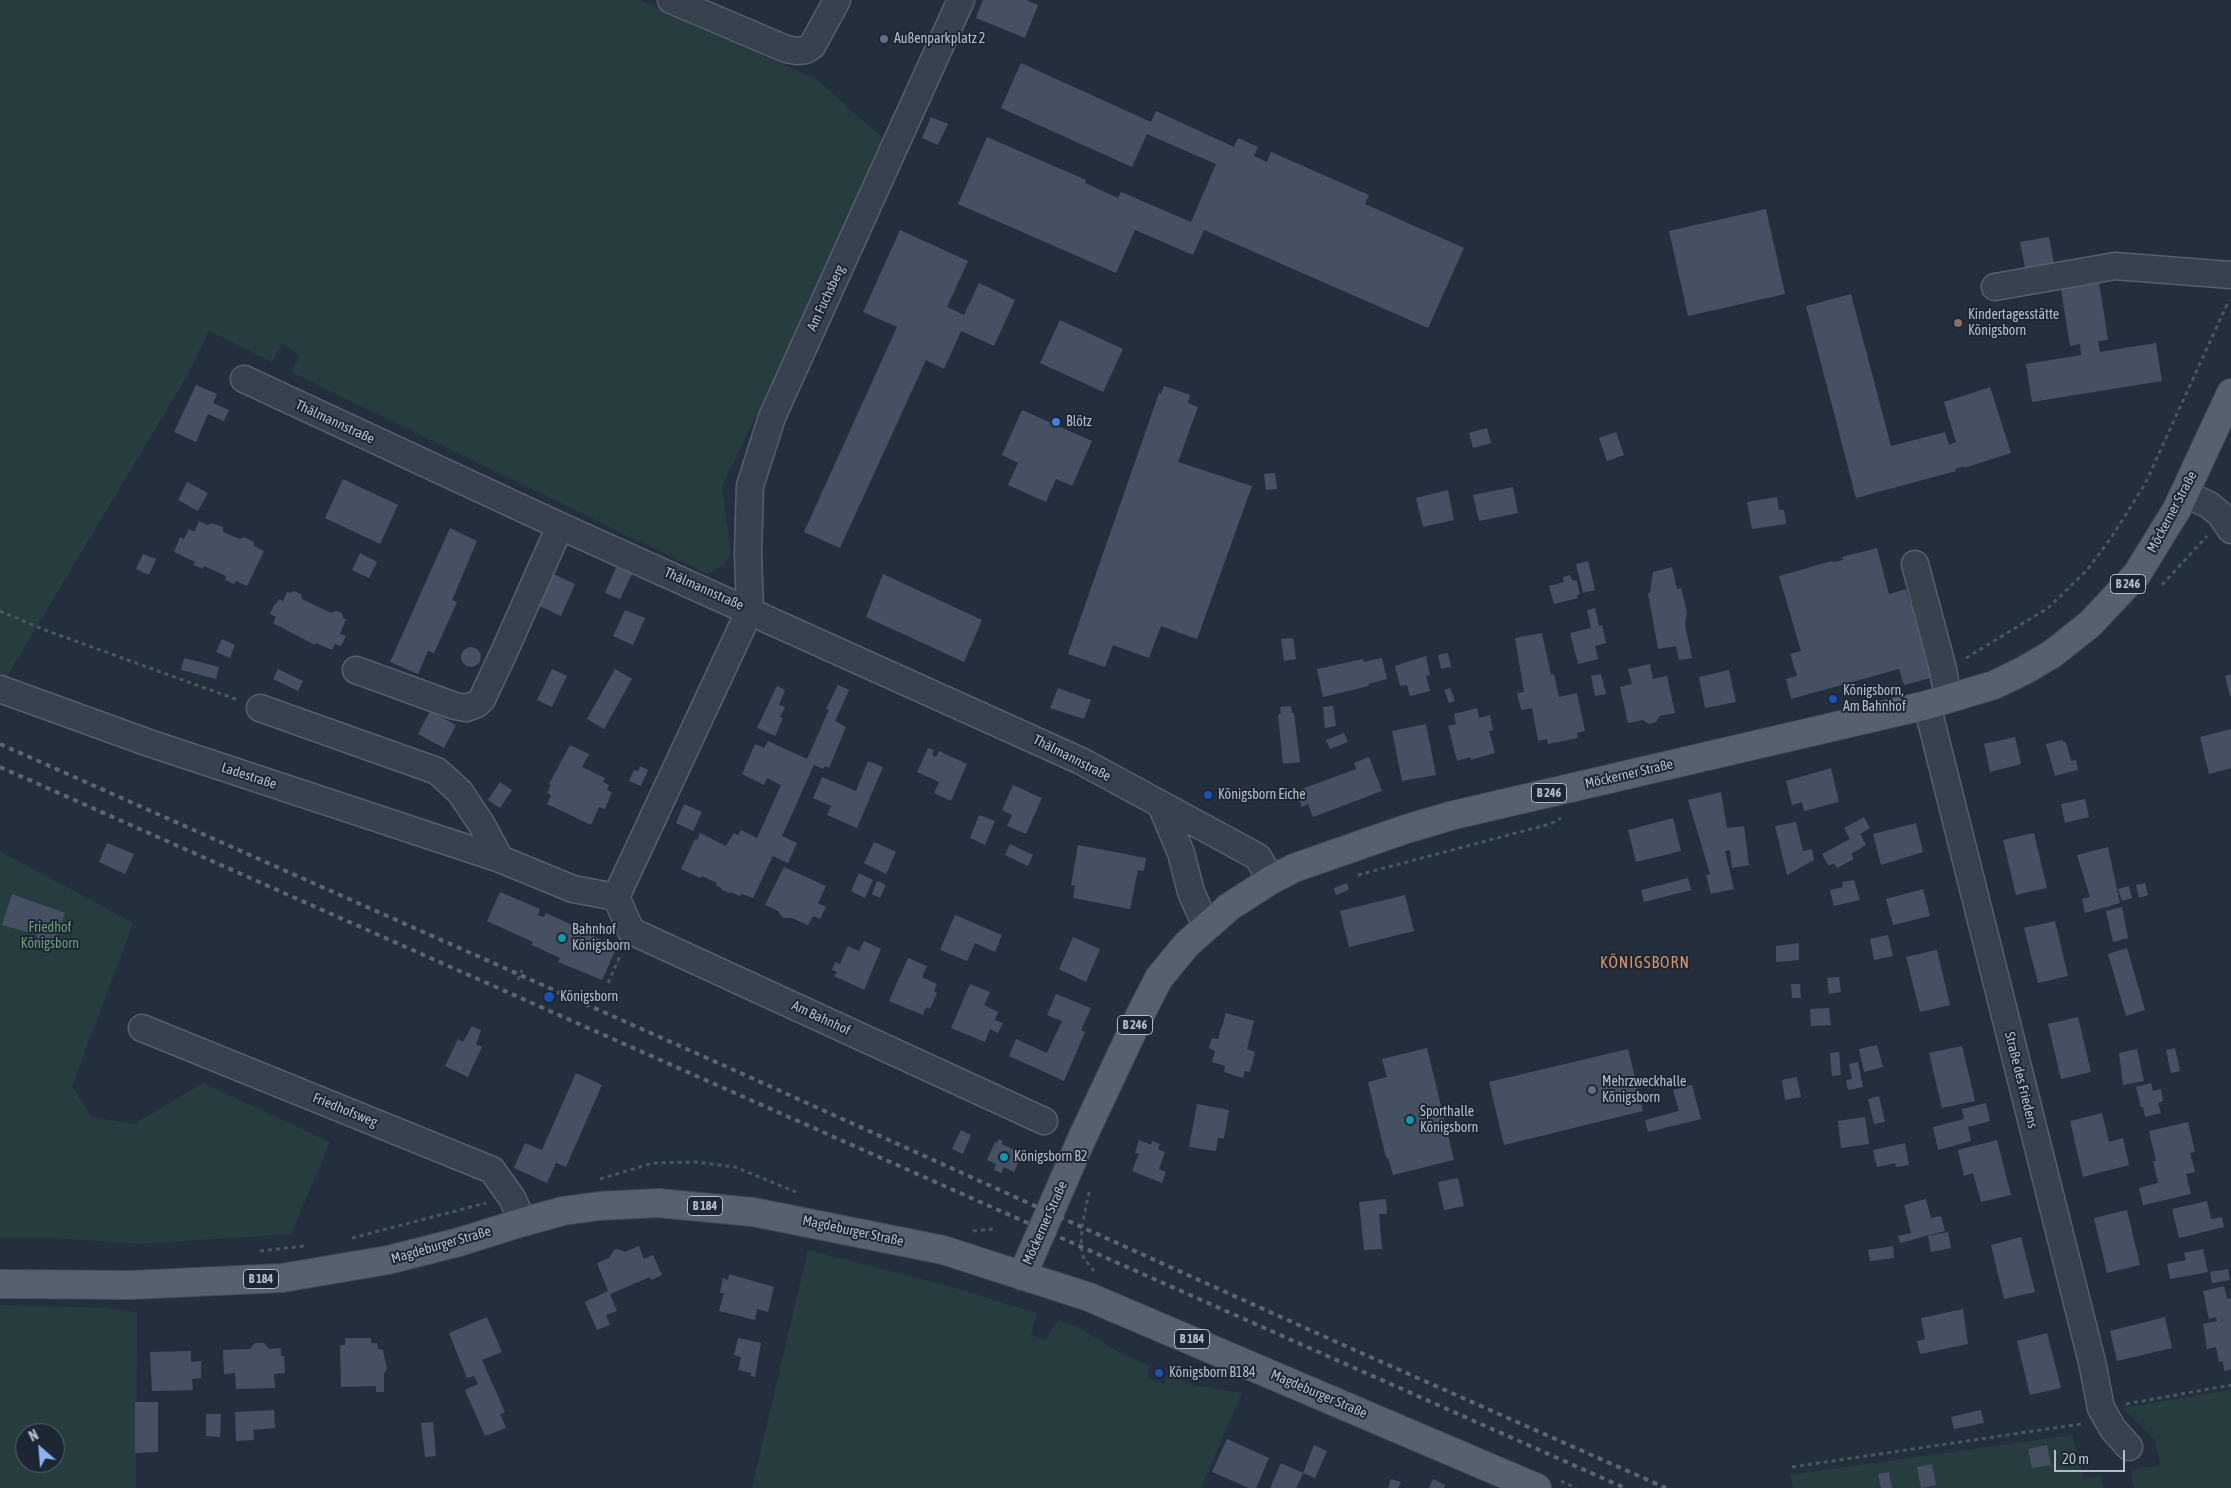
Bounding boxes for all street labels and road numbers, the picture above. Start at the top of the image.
street label: Am Fuchsberg [803,262,849,334]
street label: Thälmannstraße [293,396,377,448]
street label: Möckerner Straße [2143,468,2201,556]
street label: Thälmannstraße [662,564,746,614]
road number: B 246 [2110,574,2146,594]
street label: Thälmannstraße [1030,731,1114,785]
street label: Möckerner Straße [1583,756,1675,792]
street label: Ladestraße [219,759,279,793]
road number: B 246 [1532,784,1566,802]
street label: Am Bahnhof [789,997,853,1039]
road number: B 246 [1118,1016,1152,1034]
street label: Straße des Friedens [2001,1030,2041,1130]
street label: Friedhofsweg [310,1089,380,1131]
street label: Möckerner Straße [1019,1179,1071,1267]
road number: B 184 [688,1196,722,1216]
street label: Magdeburger Straße [801,1212,905,1250]
street label: Magdeburger Straße [389,1223,493,1267]
road number: B 184 [244,1270,278,1288]
road number: B 184 [1174,1330,1210,1348]
street label: Magdeburger Straße [1268,1366,1370,1422]

